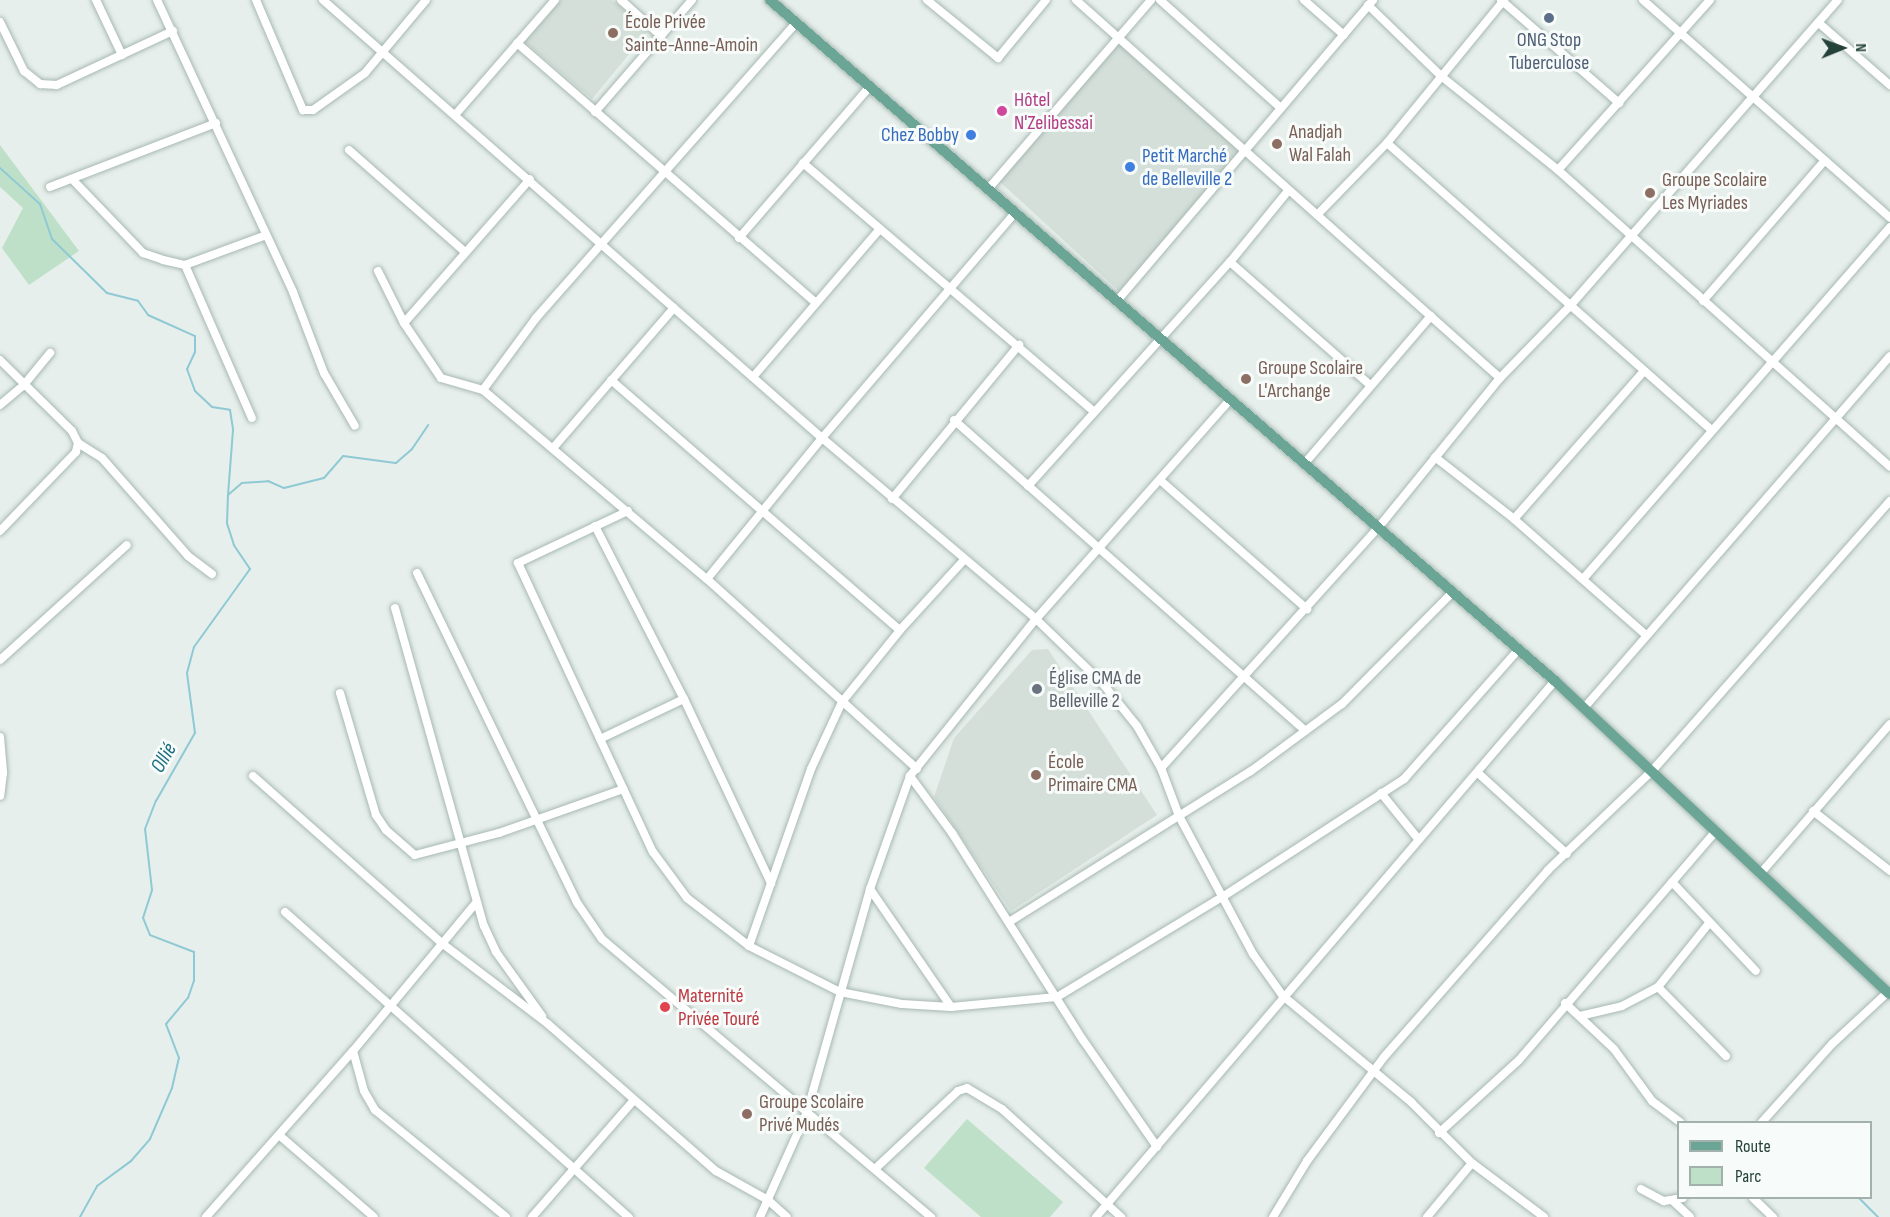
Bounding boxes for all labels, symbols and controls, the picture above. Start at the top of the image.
place label: École Privée Sainte-Anne-Amoin [625,10,758,57]
marker: ONG Stop Tuberculose [1542,11,1556,25]
north arrow [1812,18,1872,78]
marker: École Privée Sainte-Anne-Amoin [606,26,620,40]
place label: ONG Stop Tuberculose [1509,28,1589,75]
text: N [1851,43,1870,52]
place label: Hôtel N'Zelibessai [1014,88,1093,135]
marker: Hôtel N'Zelibessai [995,104,1009,118]
place label: Anadjah Wal Falah [1289,120,1351,167]
place label: Chez Bobby [881,123,959,147]
marker: Chez Bobby [964,128,978,142]
marker: Anadjah Wal Falah [1270,137,1284,151]
place label: Petit Marché de Belleville 2 [1142,144,1232,191]
marker: Petit Marché de Belleville 2 [1123,160,1137,174]
place label: Groupe Scolaire Les Myriades [1662,169,1767,216]
marker: Groupe Scolaire Les Myriades [1643,186,1657,200]
place label: Groupe Scolaire L'Archange [1258,356,1363,403]
marker: Groupe Scolaire L'Archange [1239,372,1253,386]
place label: Église CMA de Belleville 2 [1049,666,1141,713]
marker: Église CMA de Belleville 2 [1030,682,1044,696]
water label: Ollié [146,739,182,777]
place label: École Primaire CMA [1048,751,1137,798]
marker: École Primaire CMA [1029,768,1043,782]
place label: Maternité Privée Touré [678,984,760,1031]
marker: Maternité Privée Touré [656,998,674,1016]
place label: Groupe Scolaire Privé Mudés [759,1090,864,1137]
marker: Groupe Scolaire Privé Mudés [740,1107,754,1121]
legend [1677,1121,1872,1199]
text: Route [1735,1136,1771,1157]
text: Parc [1735,1166,1761,1187]

